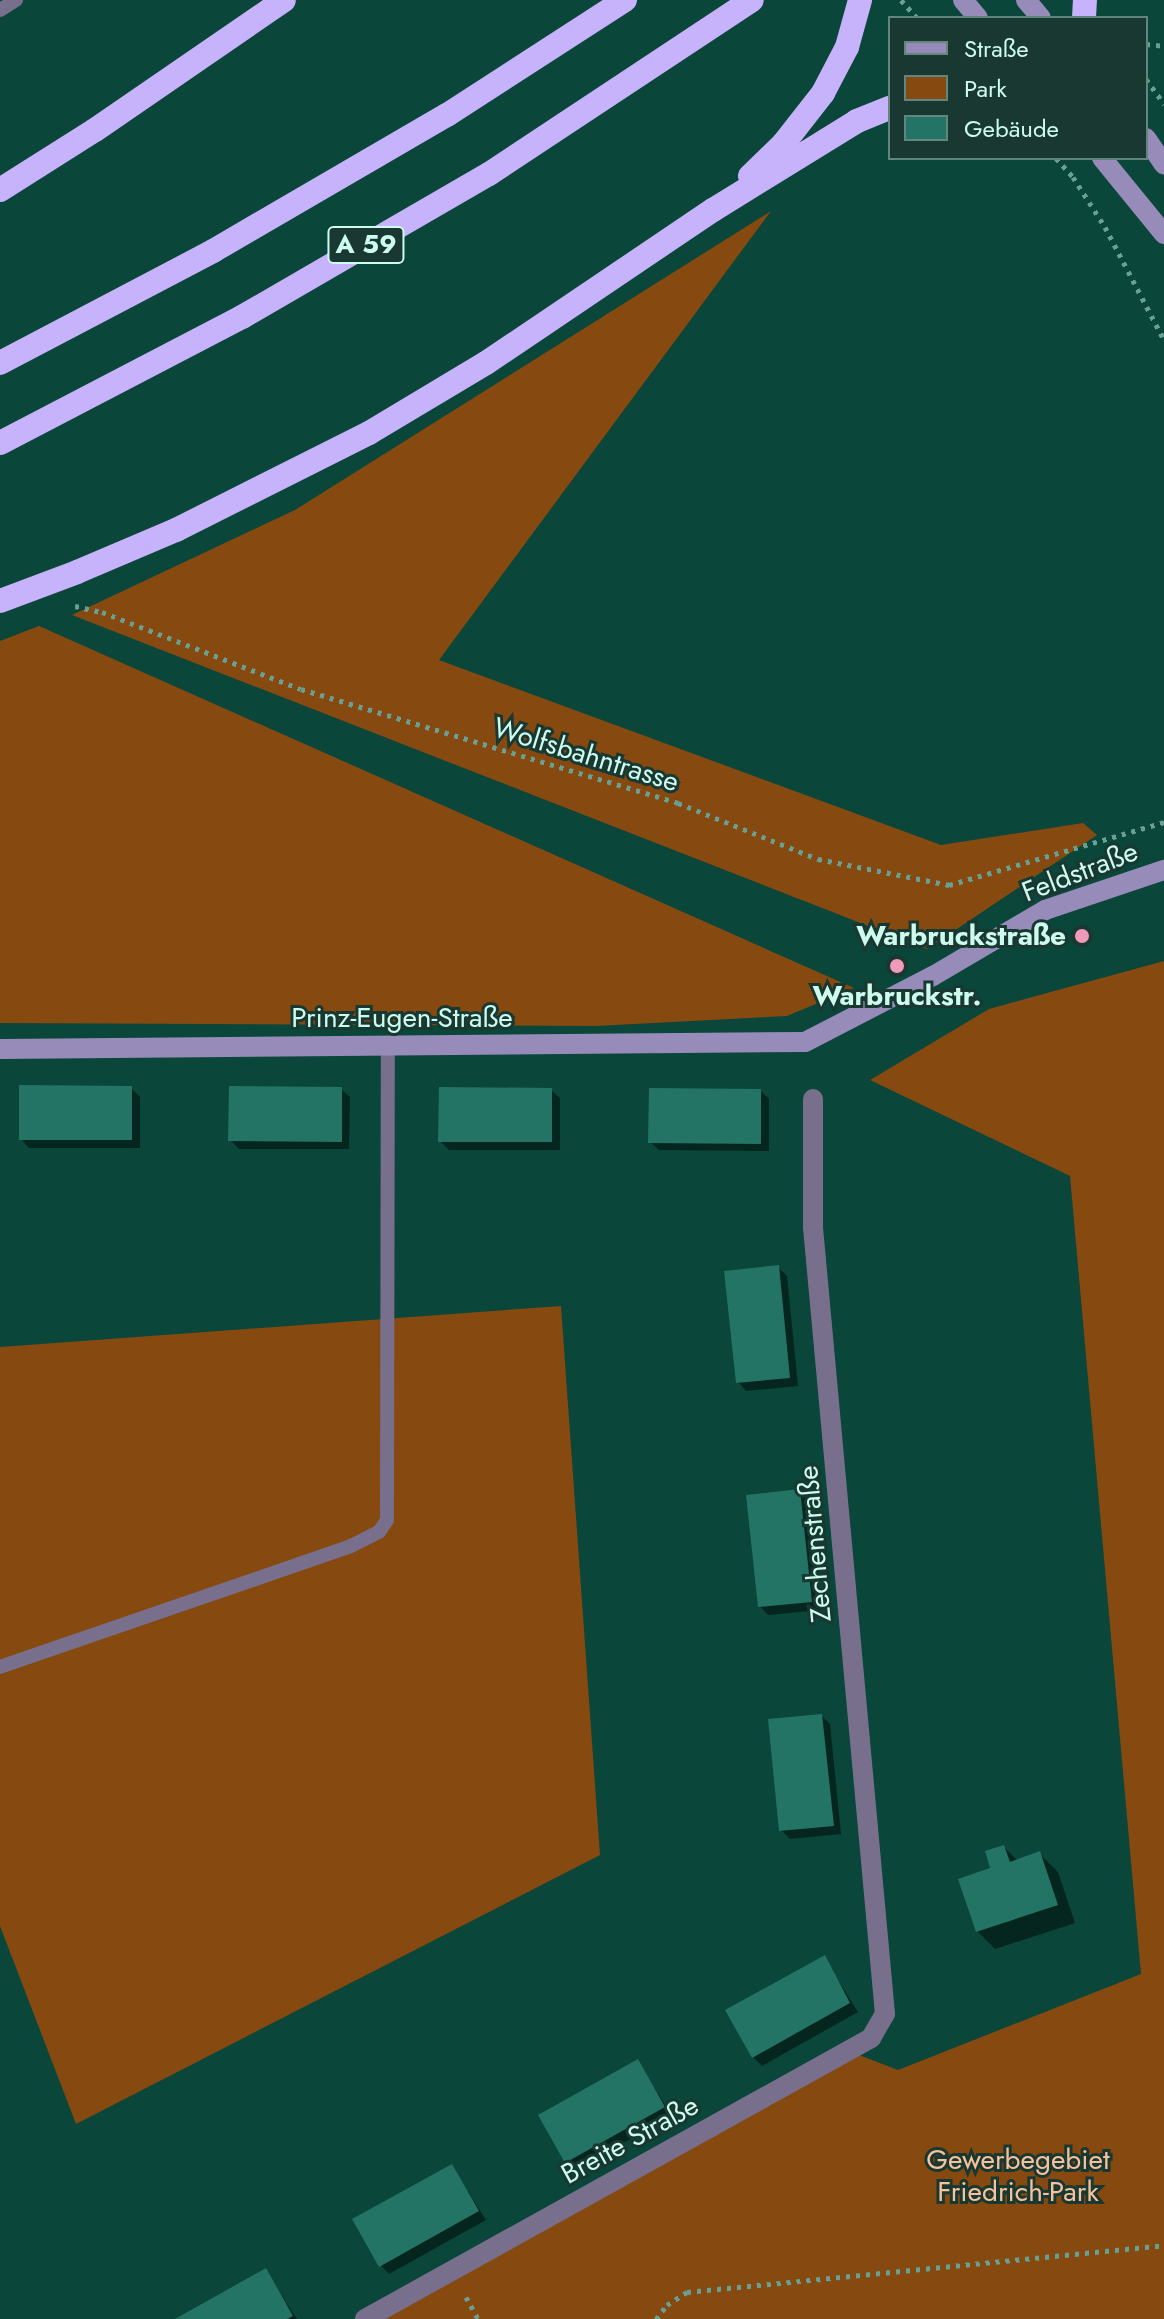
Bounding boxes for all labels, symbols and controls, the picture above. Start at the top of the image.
legend [888,16,1148,160]
text: Straße [964,31,1029,66]
text: Park [964,71,1007,106]
text: Gebäude [964,111,1059,146]
road number: A 59 [326,223,406,267]
street label: Wolfsbahntrasse [489,711,683,799]
street label: Feldstraße [1017,835,1143,909]
place label: Warbruckstraße [856,919,1066,953]
marker: Warbruckstraße [1073,927,1091,945]
marker: Warbruckstr. [888,957,906,975]
place label: Warbruckstr. [812,979,982,1013]
street label: Prinz-Eugen-Straße [291,1001,513,1035]
street label: Zechenstraße [791,1464,839,1624]
street label: Breite Straße [556,2089,704,2191]
park label: Gewerbegebiet Friedrich-Park [926,2143,1110,2209]

